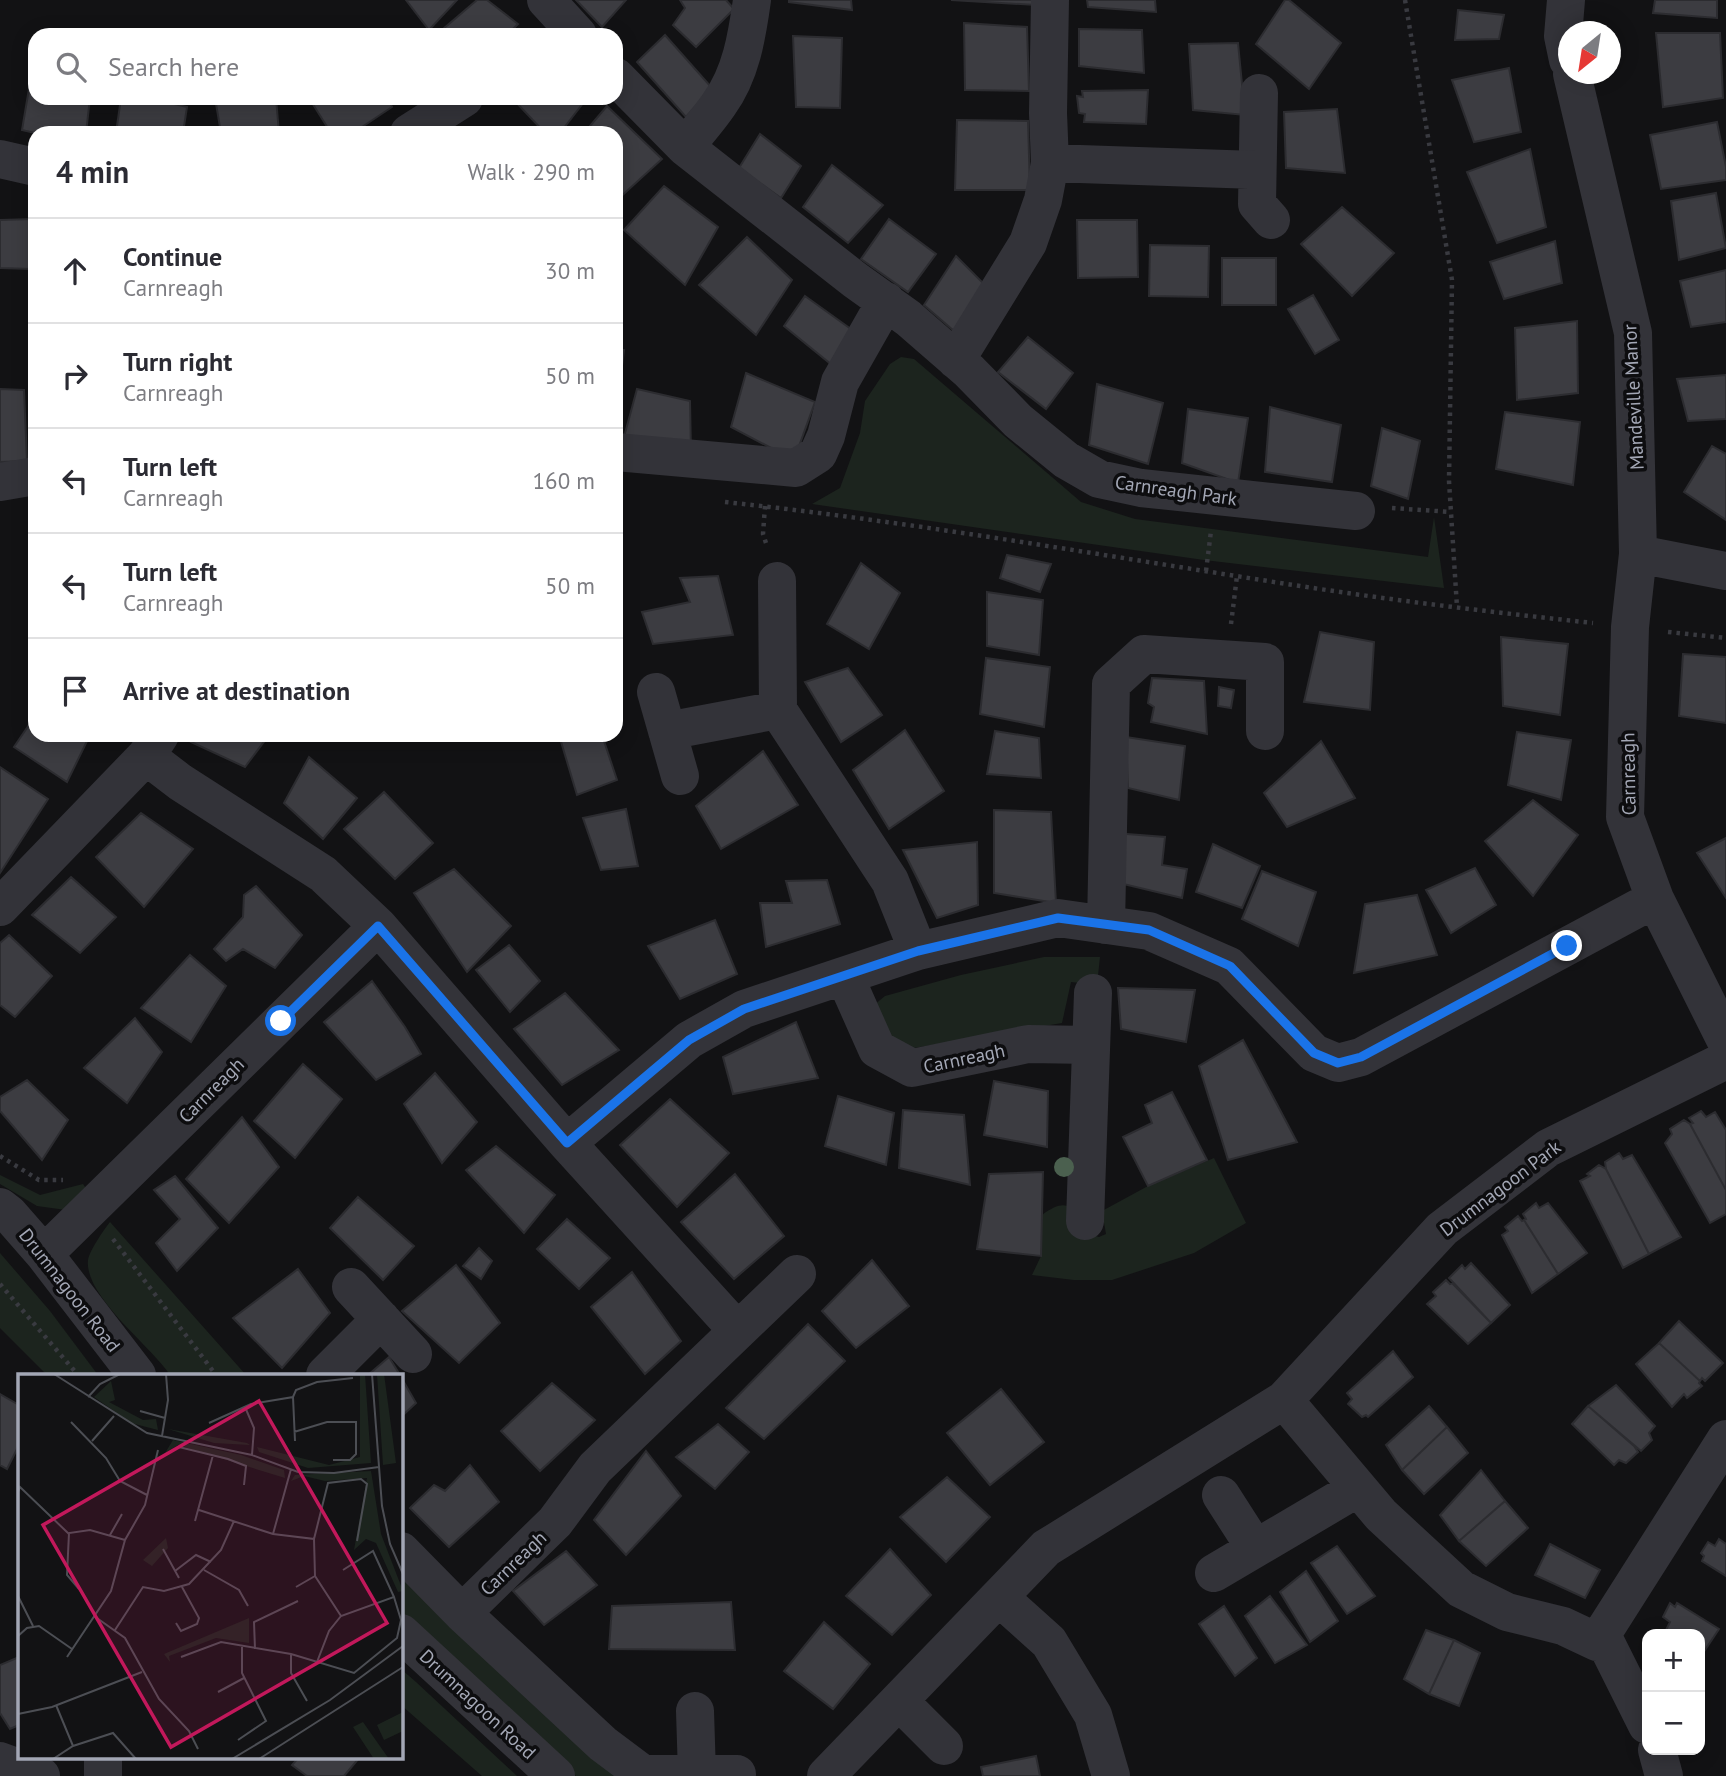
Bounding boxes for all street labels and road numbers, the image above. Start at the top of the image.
street label: Mandeville Manor [1617,323,1649,470]
street label: Carnreagh Park [1113,470,1239,510]
street label: Carnreagh [1615,732,1641,816]
street label: Carnreagh [921,1038,1007,1078]
street label: Carnreagh [173,1052,249,1128]
street label: Drumnagoon Park [1435,1135,1565,1241]
street label: Drumnagoon Road [14,1223,126,1357]
street label: Carnreagh [475,1526,551,1600]
street label: Drumnagoon Road [415,1644,541,1764]

